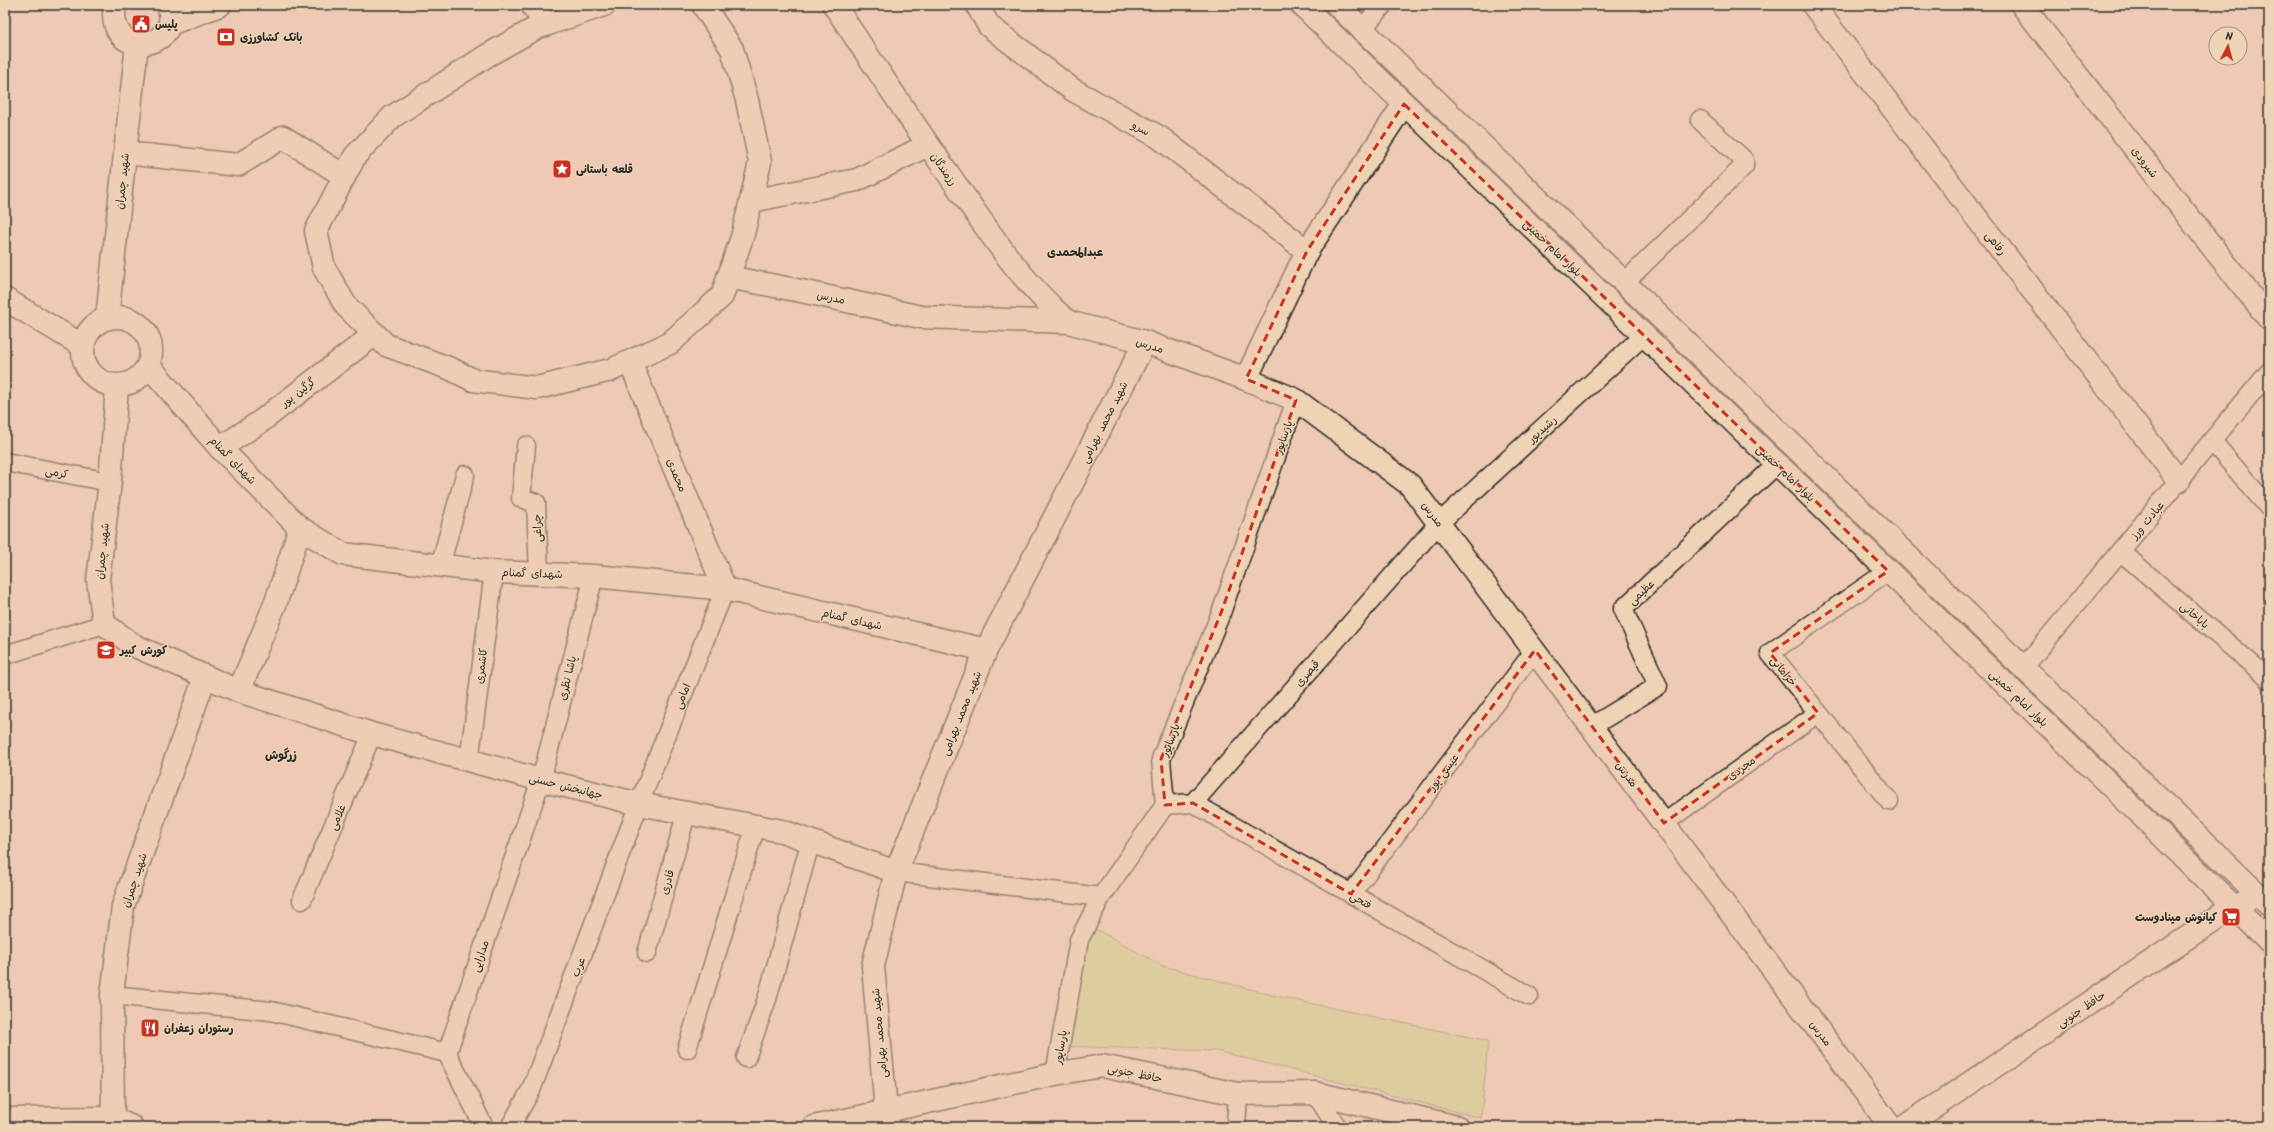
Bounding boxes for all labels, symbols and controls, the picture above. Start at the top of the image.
public building icon: پلیس [130,13,152,35]
place label: پلیس [155,16,178,34]
bank icon: بانک کشاورزی [215,26,237,48]
north arrow [2208,26,2248,66]
text: N [2225,28,2233,46]
place label: بانک کشاورزی [240,29,302,47]
street label: سرو [1127,116,1153,141]
street label: شیرودی [2126,143,2162,182]
street label: رزمندگان [925,149,961,190]
street label: شهید چمران [111,152,135,210]
place icon: قلعه باستانی [551,158,573,180]
place label: قلعه باستانی [576,161,633,179]
street label: بلوار امام خمینی [1519,216,1586,282]
street label: رفاهی [1980,228,2010,259]
district label: عبدالمحمدی [1047,243,1104,262]
street label: مدرس [815,286,847,310]
street label: مدرس [1133,333,1166,359]
street label: گرگین پور [276,373,320,413]
street label: شهید محمد بهرامی [1076,378,1133,467]
street label: رشیدپور [1523,412,1561,448]
street label: پارساپور [1269,418,1298,458]
street label: شهدای گمنام [205,432,260,489]
street label: بلوار امام خمینی [1752,441,1819,507]
street label: محمدی [661,456,691,495]
street label: کرمی [44,462,70,484]
street label: مدرس [1416,498,1448,531]
street label: عبادت ورز [2126,498,2169,544]
street label: چراغی [528,513,548,543]
street label: شهید چمران [91,522,115,580]
street label: شهدای گمنام [501,564,563,584]
street label: عظیمی [1624,576,1659,610]
street label: باباخانی [2176,598,2213,634]
street label: شهدای گمنام [820,604,884,636]
school or university icon: کورش کبیر [95,639,117,661]
place label: کورش کبیر [119,642,167,660]
street label: کاشمری [471,647,493,685]
street label: خرامانی [1765,652,1801,691]
street label: پاشا نظری [554,654,582,702]
street label: قیصری [1291,656,1325,691]
street label: بلوار امام خمینی [1985,666,2052,732]
street label: شهید محمد بهرامی [937,668,987,758]
street label: امامی [670,681,696,712]
street label: پارساپور [1156,721,1186,761]
district label: زرگوش [265,746,297,765]
street label: عیسی پور [1423,750,1464,796]
street label: مجردی [1723,752,1760,785]
street label: مدرس [1610,758,1642,791]
street label: جهانبخش حسنی [527,769,604,805]
street label: غلامی [324,801,351,833]
street label: شهید چمران [117,851,153,910]
street label: قادری [656,868,680,897]
street label: فتحی [1346,887,1375,914]
supermarket icon: کیانوش مینادوست [2220,906,2242,928]
place label: کیانوش مینادوست [2135,909,2217,927]
street label: مدارایی [467,938,495,975]
street label: عرب [567,955,591,980]
street label: شهید محمد بهرامی [867,987,893,1079]
street label: حافظ جنوبی [2054,987,2110,1033]
restaurant icon: رستوران زعفران [139,1017,161,1039]
street label: مدرس [1804,1017,1836,1050]
place label: رستوران زعفران [164,1020,234,1038]
street label: پارساپور [1049,1029,1073,1067]
street label: حافظ جنوبی [1106,1059,1164,1089]

